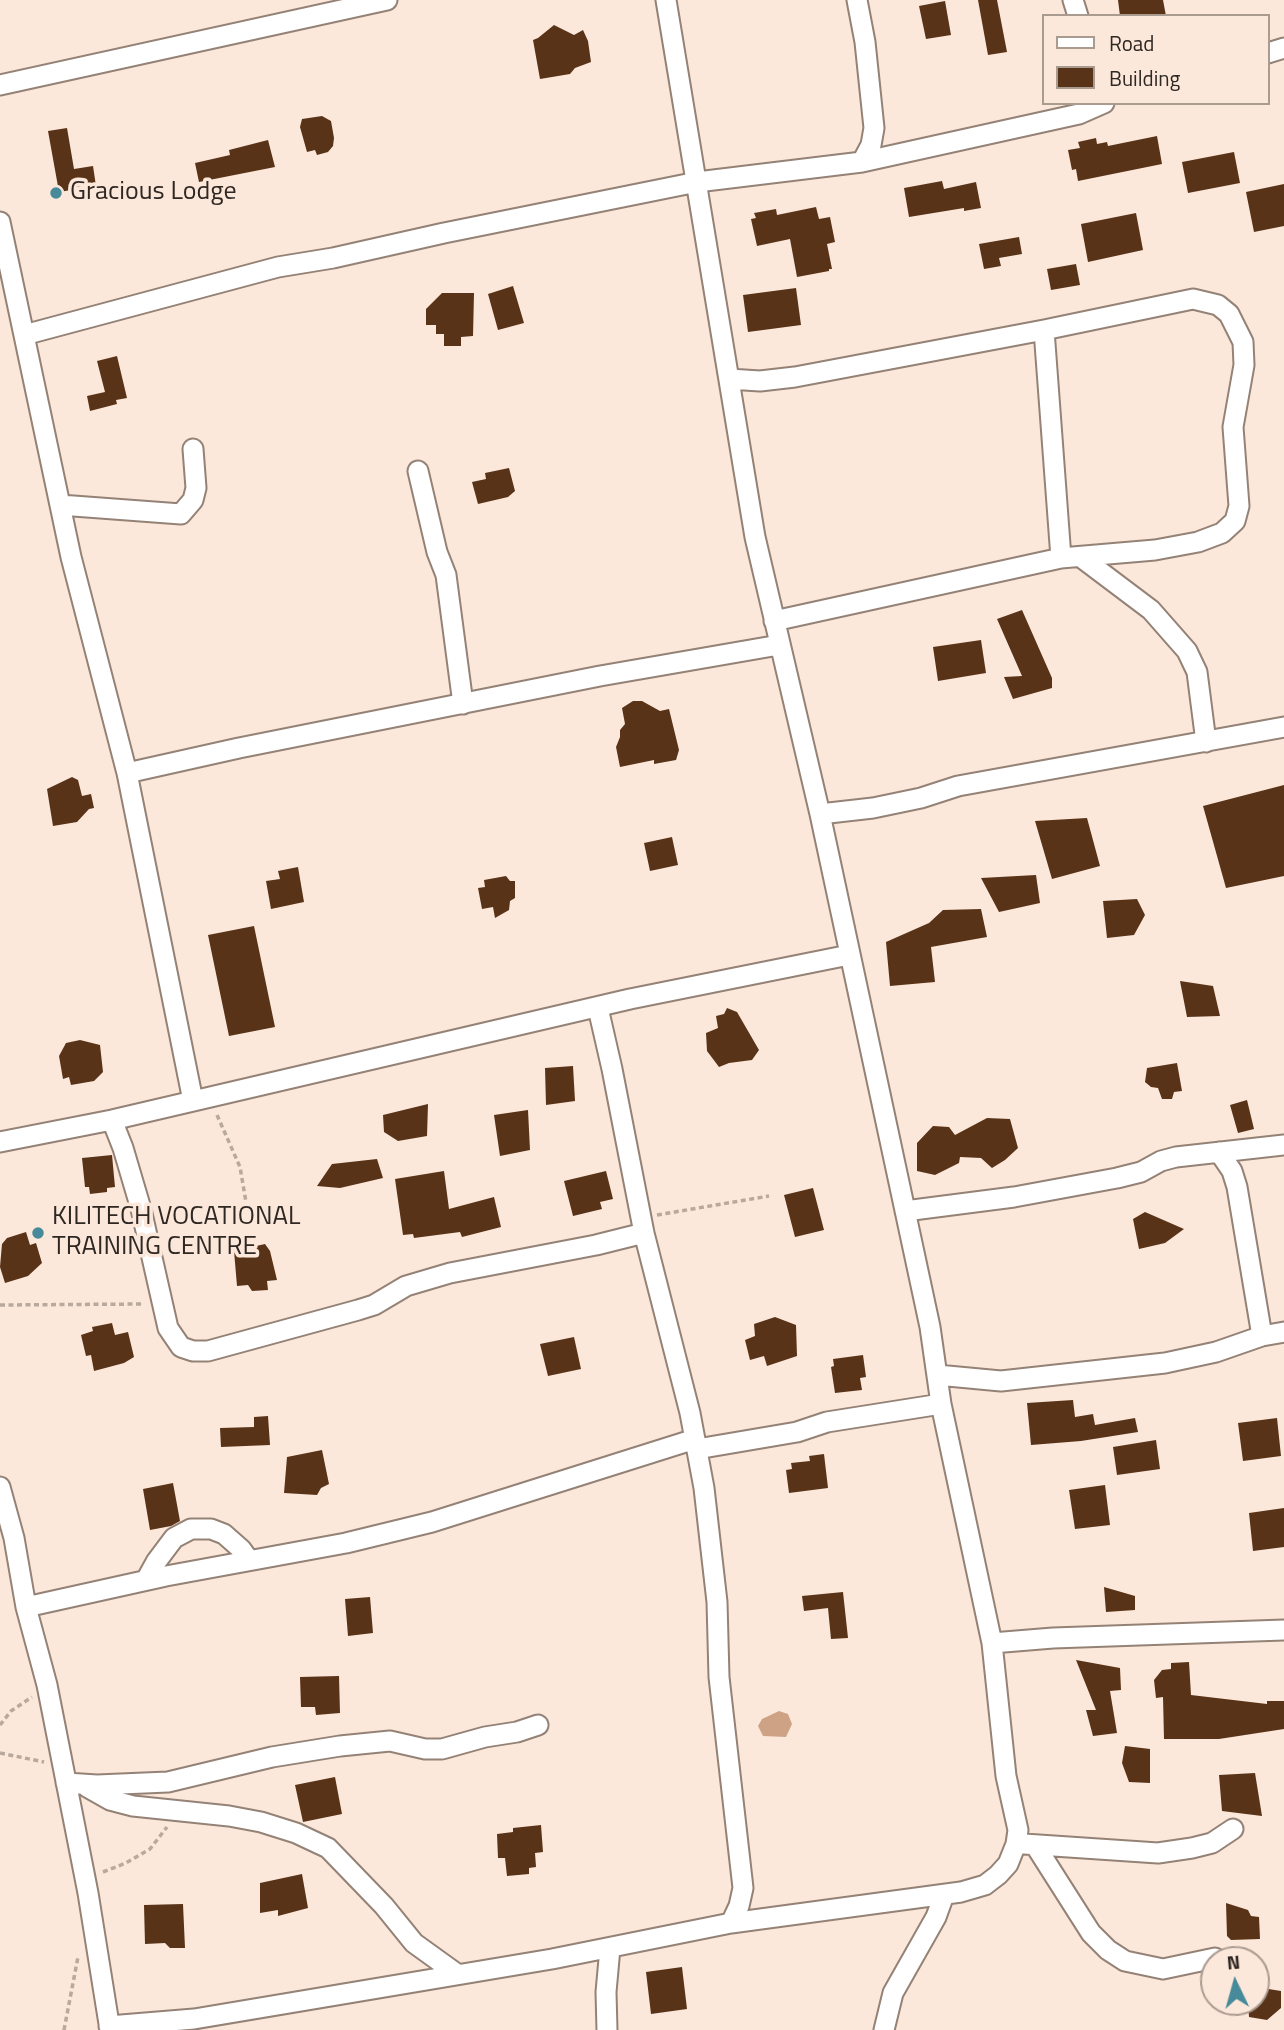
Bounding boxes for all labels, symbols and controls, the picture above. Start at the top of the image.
legend [1042,14,1270,105]
text: Road [1109,27,1154,59]
text: Building [1109,62,1180,94]
place label: Gracious Lodge [70,177,237,209]
marker: Gracious Lodge [48,185,64,201]
place label: KILITECH VOCATIONAL TRAINING CENTRE [52,1202,300,1264]
marker: KILITECH VOCATIONAL TRAINING CENTRE [30,1225,46,1241]
north arrow [1200,1946,1270,2016]
text: N [1225,1947,1241,1977]

